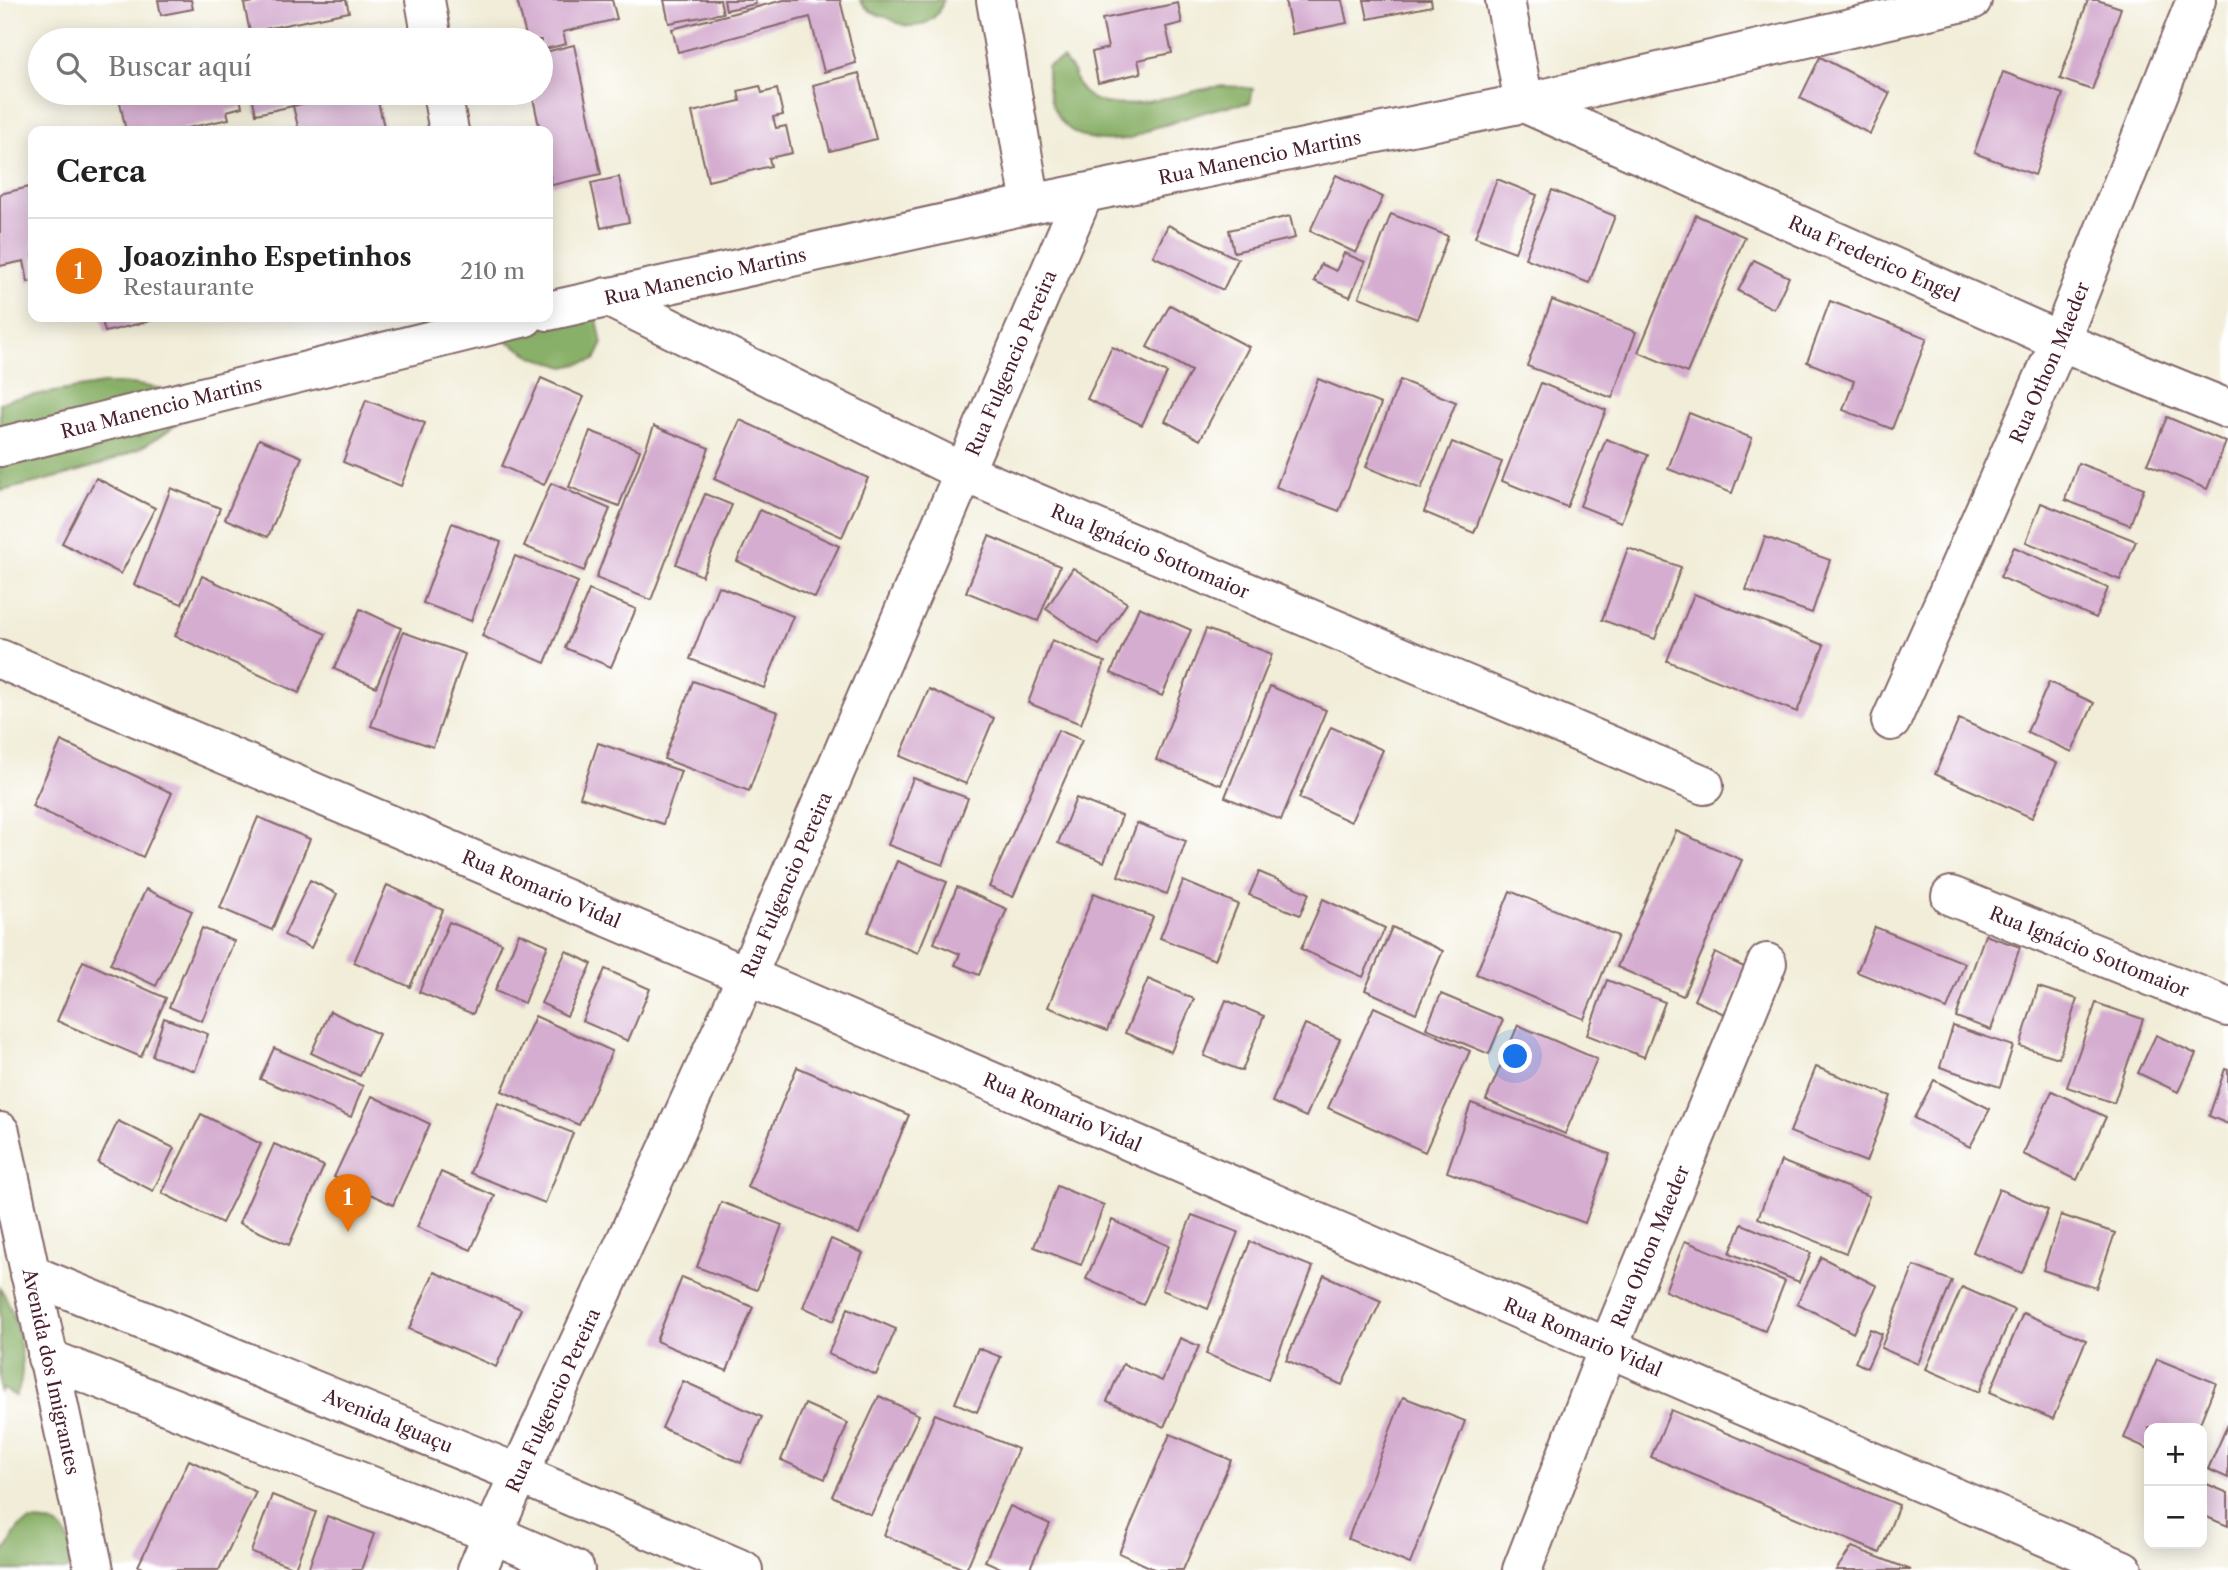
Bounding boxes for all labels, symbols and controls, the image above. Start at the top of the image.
search box [28,28,553,105]
icon: search [52,48,90,86]
text: Buscar aquí [108,51,252,83]
street label: Rua Manencio Martins [1156,125,1363,189]
text: Cerca [56,153,146,190]
street label: Rua Frederico Engel [1785,210,1964,307]
text: Joaozinho Espetinhos [123,241,412,273]
street label: Rua Manencio Martins [602,243,808,310]
text: 1 [74,257,84,285]
text: 210 m [460,257,525,285]
street label: Rua Fulgencio Pereira [961,266,1061,459]
text: Restaurante [123,273,254,301]
street label: Rua Othon Maeder [2005,278,2094,447]
street label: Rua Manencio Martins [58,371,264,443]
street label: Rua Ignácio Sottomaior [1048,499,1253,603]
street label: Rua Fulgencio Pereira [736,788,836,981]
street label: Rua Romario Vidal [458,845,624,933]
street label: Rua Ignácio Sottomaior [1986,901,2193,1002]
your location [1498,1039,1532,1073]
street label: Rua Romario Vidal [980,1068,1145,1157]
street label: Rua Othon Maeder [1606,1162,1694,1331]
pin: 1 [325,1174,371,1232]
street label: Avenida dos Imigrantes [18,1265,85,1477]
street label: Rua Romario Vidal [1500,1293,1666,1381]
street label: Rua Fulgencio Pereira [501,1304,605,1496]
street label: Avenida Iguaçu [319,1383,457,1457]
map controls [2144,1423,2207,1549]
button: + [2144,1423,2207,1486]
button: − [2144,1486,2207,1549]

